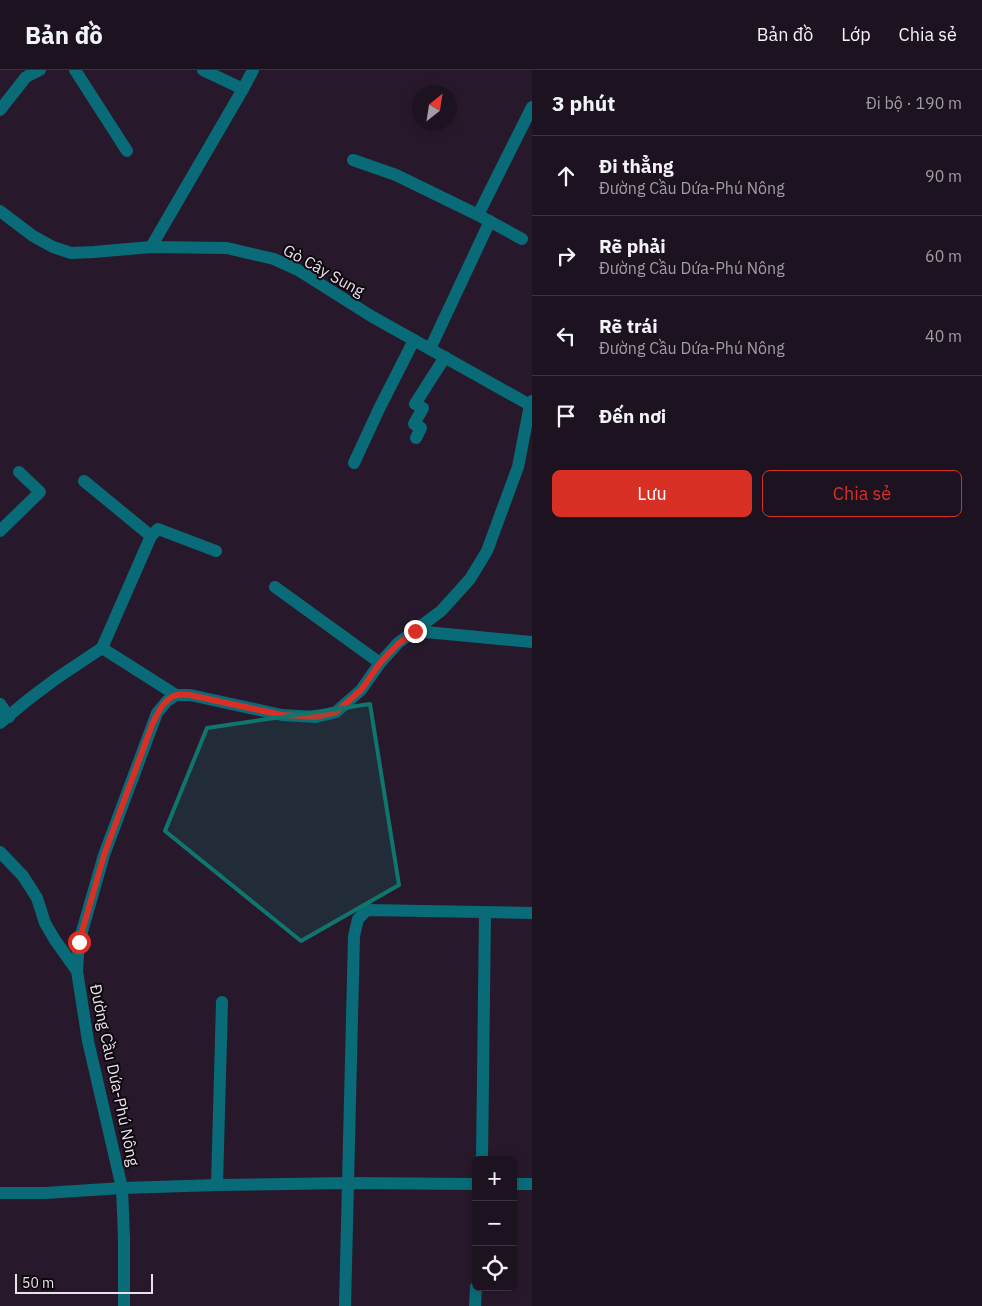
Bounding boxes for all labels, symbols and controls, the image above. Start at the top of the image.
text: Bản đồ [25,19,103,51]
text: Bản đồ [757,23,813,46]
text: Lớp [841,23,871,46]
text: Chia sẻ [899,23,957,46]
north arrow [412,85,457,130]
text: 3 phút [552,89,615,117]
text: Đi bộ · 190 m [866,93,962,113]
text: Đi thẳng [599,154,673,178]
icon: ahead [552,162,580,190]
text: 90 m [925,166,962,186]
text: Đường Cầu Dứa-Phú Nông [599,178,785,198]
text: Rẽ phải [599,234,666,258]
street label: Gò Cây Sung [280,239,369,301]
icon: right [552,242,580,270]
text: 60 m [925,246,962,266]
text: Đường Cầu Dứa-Phú Nông [599,258,785,278]
text: Rẽ trái [599,314,658,338]
icon: left [552,322,580,350]
text: 40 m [925,326,962,346]
text: Đường Cầu Dứa-Phú Nông [599,338,785,358]
icon: arrive [552,402,580,430]
text: Đến nơi [599,404,666,428]
button: Lưu [552,470,752,517]
button: Chia sẻ [762,470,962,517]
route end [404,620,427,643]
route start [68,931,91,954]
street label: Đường Cầu Dứa-Phú Nông [86,982,144,1168]
map controls [472,1156,517,1291]
button: + [472,1156,517,1201]
button: − [472,1201,517,1246]
button: locate [472,1246,517,1291]
scale bar [15,1271,152,1294]
text: 50 m [22,1274,54,1292]

